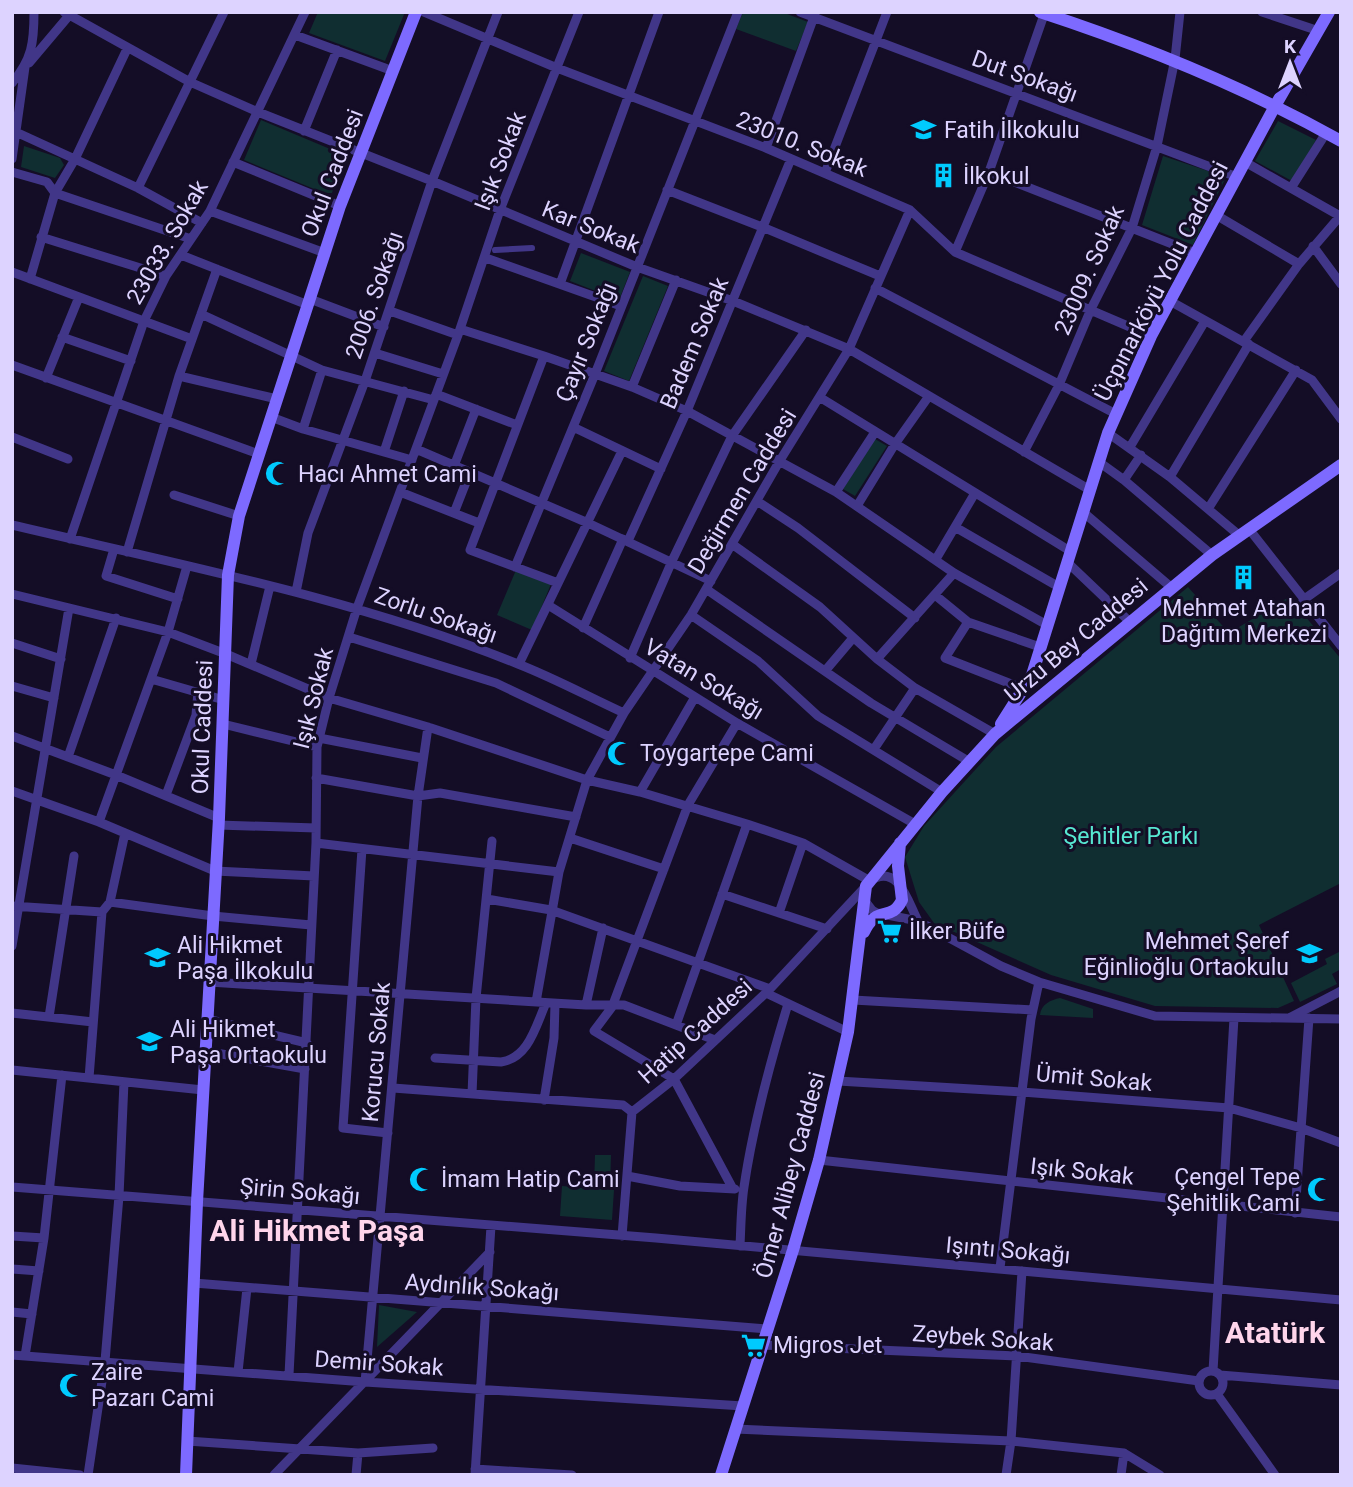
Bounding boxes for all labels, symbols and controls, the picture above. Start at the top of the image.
north arrow [1255,28,1325,98]
text: K [1284,35,1297,58]
street label: Dut Sokağı [968,45,1081,108]
street label: Okul Caddesi [296,106,369,241]
street label: 23010. Sokak [732,106,872,183]
street label: Işık Sokak [469,108,532,214]
school or university icon: Fatih İlkokulu [910,116,938,144]
place label: Fatih İlkokulu [944,117,1080,144]
street label: Üçpınarköyü Yolu Caddesi [1088,156,1234,406]
building icon: İlkokul [929,162,957,190]
place label: İlkokul [963,163,1030,190]
street label: 23033. Sokak [121,175,214,309]
street label: Kar Sokak [538,196,644,259]
street label: 23009. Sokak [1049,201,1130,339]
street label: 2006. Sokağı [340,228,409,362]
street label: Badem Sokak [655,273,734,413]
street label: Çayır Sokağı [550,278,623,406]
street label: Değirmen Caddesi [683,404,802,579]
mosque icon: Hacı Ahmet Cami [264,460,292,488]
place label: Hacı Ahmet Cami [298,461,477,488]
building icon: Mehmet Atahan Dağıtım Merkezi [1230,564,1258,592]
street label: Urzu Bey Caddesi [999,573,1153,708]
street label: Zorlu Sokağı [371,582,501,649]
place label: Mehmet Atahan Dağıtım Merkezi [1161,595,1327,648]
street label: Vatan Sokağı [639,633,768,726]
street label: Işık Sokak [288,644,339,752]
street label: Okul Caddesi [187,659,218,795]
mosque icon: Toygartepe Cami [606,739,634,767]
place label: Toygartepe Cami [640,740,814,767]
park label: Şehitler Parkı [1064,823,1198,850]
supermarket icon: İlker Büfe [875,917,903,945]
place label: İlker Büfe [909,918,1005,945]
place label: Mehmet Şeref Eğinlioğlu Ortaokulu [1084,928,1290,981]
place label: Ali Hikmet Paşa İlkokulu [177,932,313,985]
school or university icon: Mehmet Şeref Eğinlioğlu Ortaokulu [1295,940,1323,968]
school or university icon: Ali Hikmet Paşa İlkokulu [143,944,171,972]
street label: Hatip Caddesi [633,973,758,1089]
street label: Korucu Sokak [357,980,396,1123]
place label: Ali Hikmet Paşa Ortaokulu [170,1016,327,1069]
school or university icon: Ali Hikmet Paşa Ortaokulu [136,1028,164,1056]
street label: Ümit Sokak [1035,1059,1154,1097]
street label: Ömer Alibey Caddesi [749,1069,831,1281]
street label: Işık Sokak [1029,1153,1135,1190]
place label: Çengel Tepe Şehitlik Cami [1167,1164,1300,1217]
mosque icon: İmam Hatip Cami [407,1165,435,1193]
place label: İmam Hatip Cami [441,1166,620,1193]
street label: Şirin Sokağı [239,1173,361,1210]
mosque icon: Çengel Tepe Şehitlik Cami [1306,1176,1334,1204]
district label: Ali Hikmet Paşa [209,1213,425,1248]
street label: Işıntı Sokağı [945,1232,1071,1269]
street label: Aydınlık Sokağı [404,1269,560,1306]
district label: Atatürk [1225,1315,1326,1350]
street label: Zeybek Sokak [911,1320,1055,1357]
supermarket icon: Migros Jet [739,1331,767,1359]
place label: Migros Jet [773,1332,882,1359]
street label: Demir Sokak [314,1346,445,1381]
place label: Zaire Pazarı Cami [91,1359,214,1412]
mosque icon: Zaire Pazarı Cami [57,1371,85,1399]

